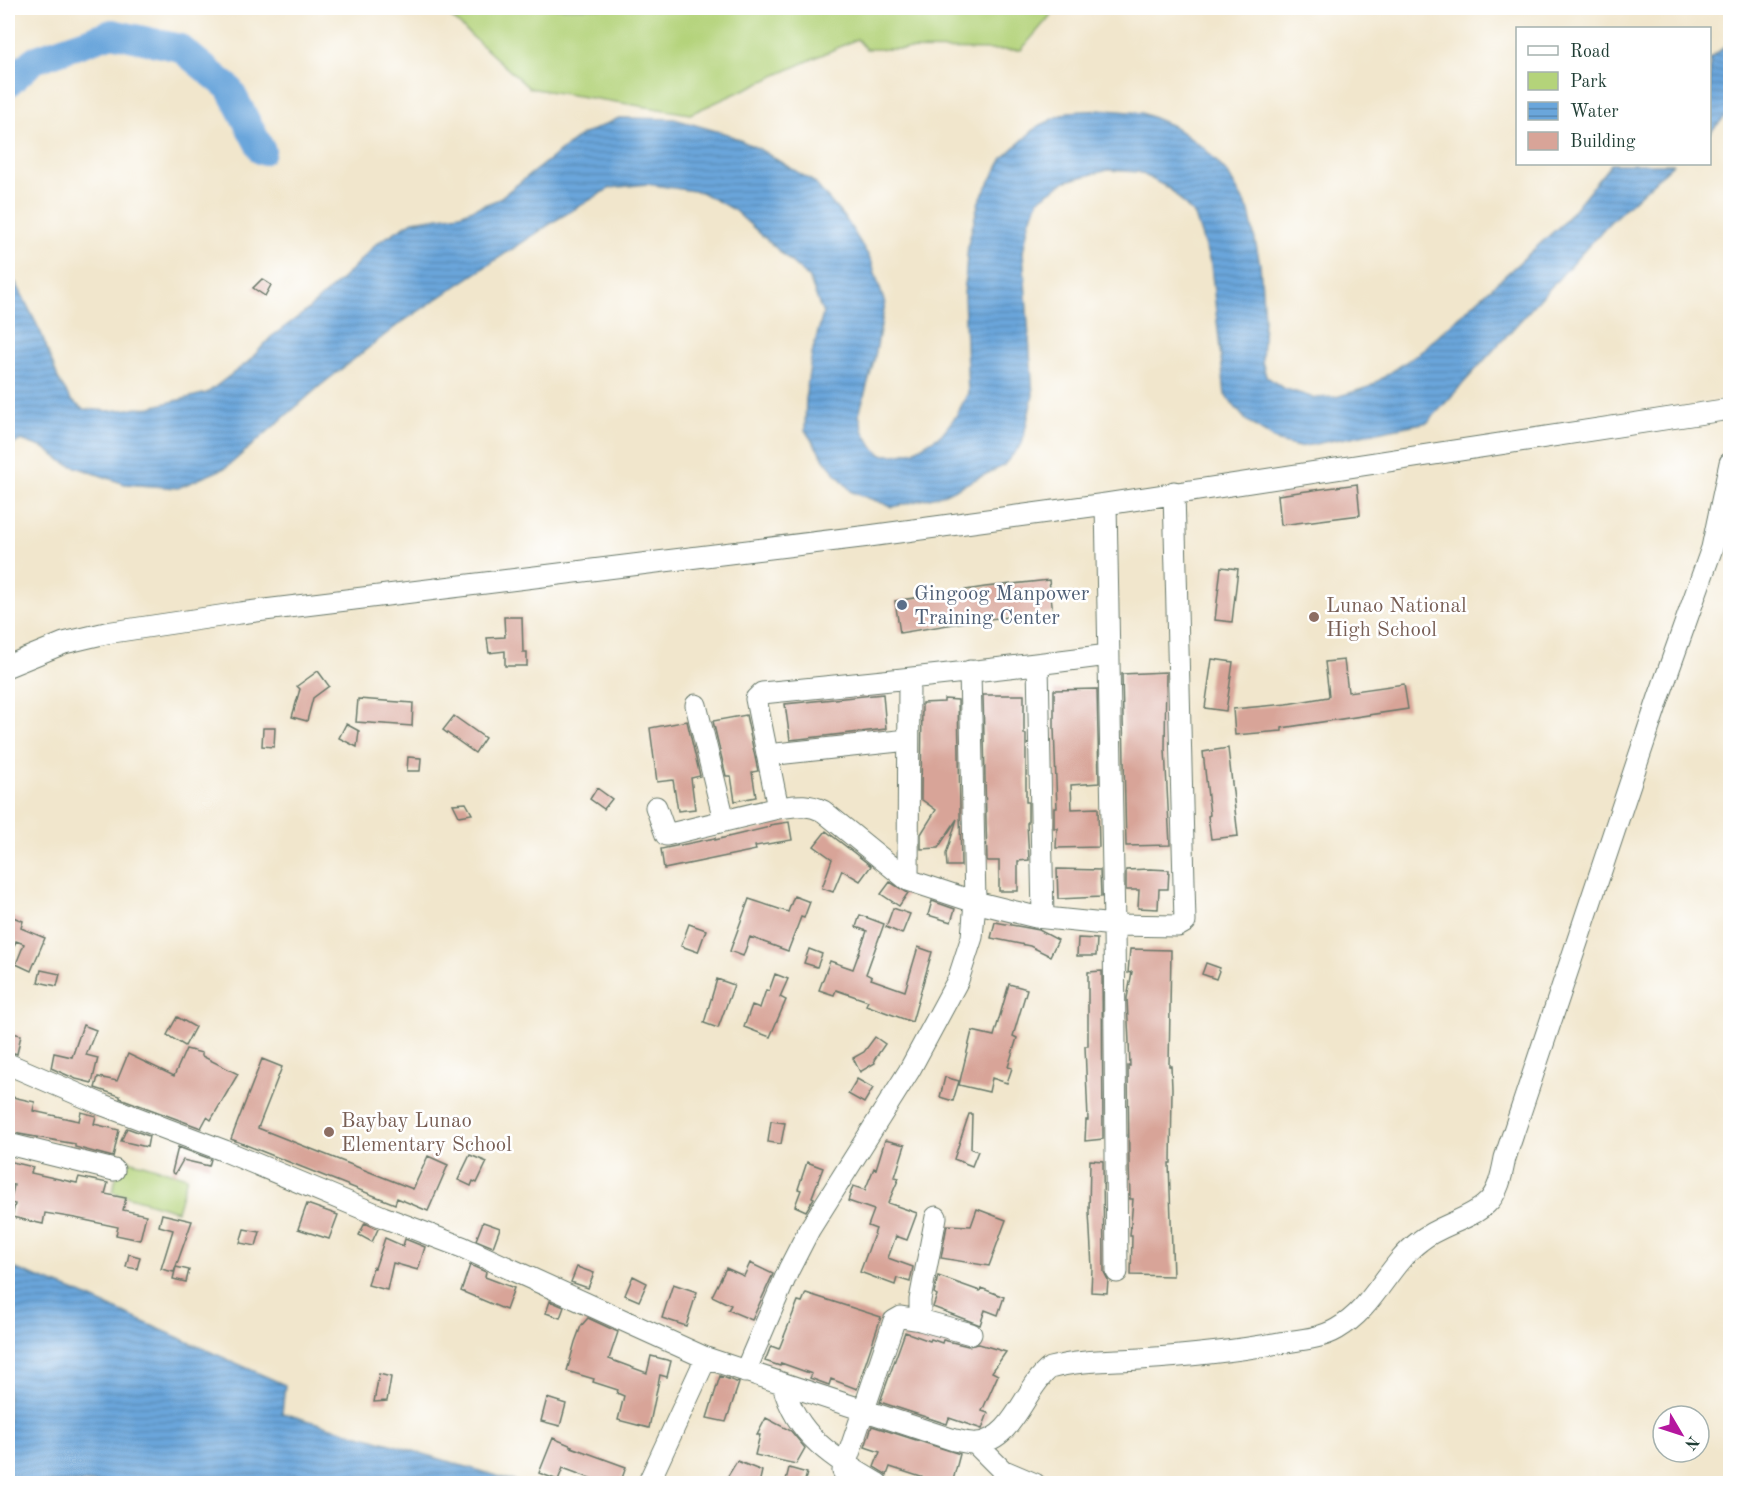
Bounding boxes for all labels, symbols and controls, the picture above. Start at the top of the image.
legend [1516,27,1711,165]
text: Road [1570,43,1610,61]
text: Park [1570,73,1607,91]
text: Water [1570,103,1619,121]
text: Building [1570,133,1636,151]
place label: Gingoog Manpower Training Center [914,584,1090,629]
place label: Lunao National High School [1326,596,1467,641]
marker: Gingoog Manpower Training Center [895,598,909,612]
marker: Lunao National High School [1307,610,1321,624]
place label: Baybay Lunao Elementary School [341,1111,512,1156]
marker: Baybay Lunao Elementary School [322,1125,336,1139]
north arrow [1651,1404,1711,1464]
text: N [1681,1432,1701,1453]

